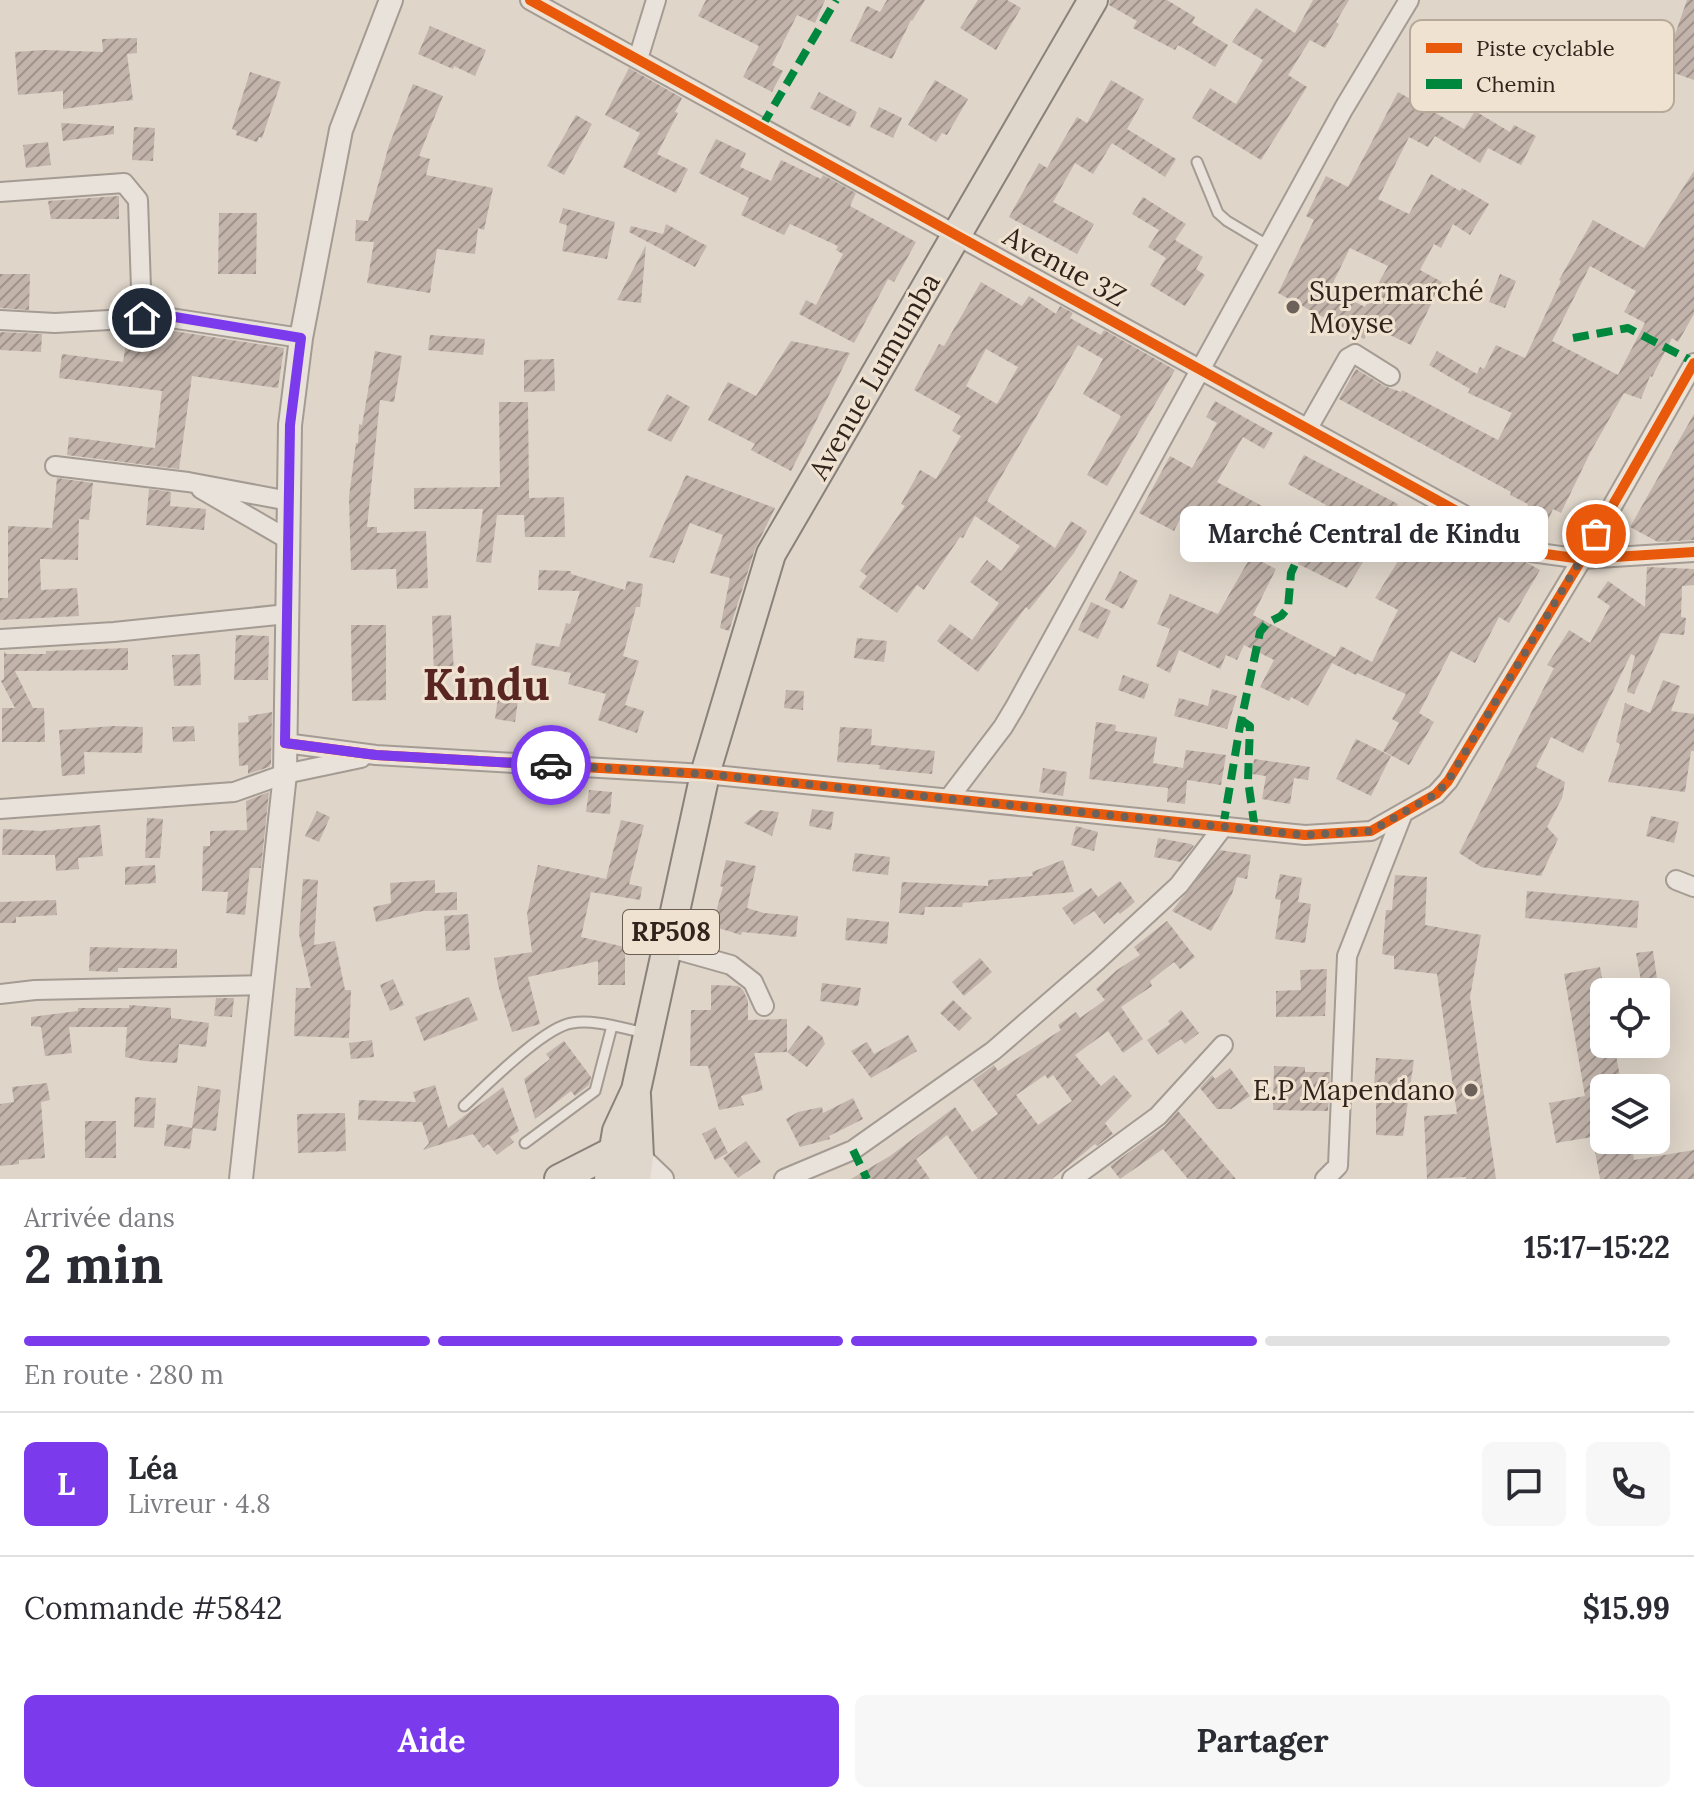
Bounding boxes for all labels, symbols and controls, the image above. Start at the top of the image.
legend [1410,20,1674,112]
text: Piste cyclable [1476,34,1615,62]
text: Chemin [1476,70,1556,98]
street label: Avenue 3Z [996,217,1133,314]
street label: Avenue Lumumba [800,266,948,487]
place label: Supermarché Moyse [1309,273,1484,341]
pin [108,284,176,352]
icon: home [120,296,164,340]
marker: Supermarché Moyse [1284,298,1302,316]
pin [1562,500,1630,568]
callout: Marché Central de Kindu [1180,506,1548,562]
icon: bag [1574,512,1618,556]
text: Marché Central de Kindu [1208,517,1520,550]
district label: Kindu [422,656,550,712]
courier [511,725,591,805]
icon: car [529,743,573,787]
road number: RP508 [623,910,719,954]
map controls [1590,978,1670,1154]
button: locate [1590,978,1670,1058]
place label: E.P Mapendano [1253,1072,1455,1108]
button: layers [1590,1074,1670,1154]
marker: E.P Mapendano [1462,1081,1480,1099]
text: Arrivée dans [24,1201,175,1234]
text: 15:17–15:22 [1524,1228,1670,1266]
text: 2 min [24,1231,163,1297]
text: En route · 280 m [24,1358,224,1391]
button: chat [1482,1442,1566,1526]
button: phone [1586,1442,1670,1526]
text: Léa [128,1449,178,1487]
text: L [57,1465,75,1503]
text: Livreur · 4.8 [128,1487,271,1520]
text: Commande #5842 [24,1589,282,1627]
text: $15.99 [1582,1589,1670,1627]
button: Aide [24,1695,839,1787]
button: Partager [855,1695,1670,1787]

